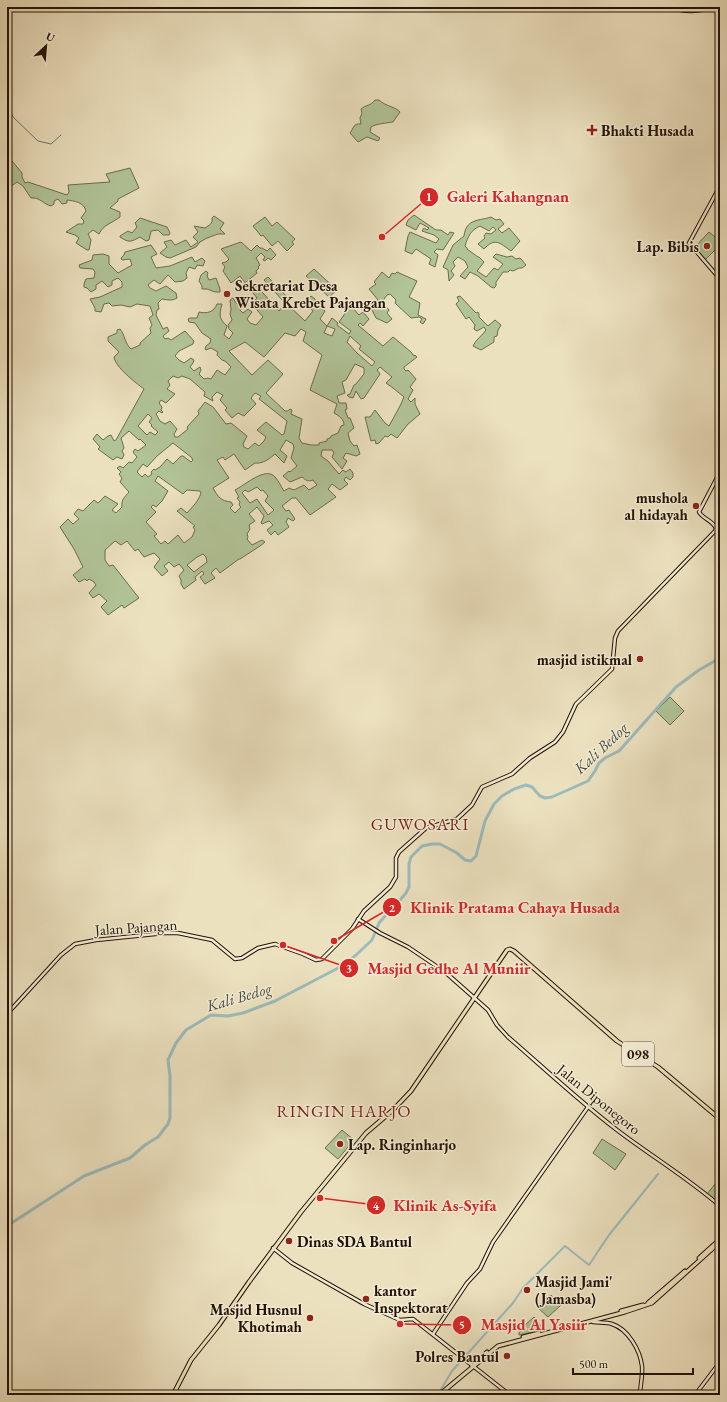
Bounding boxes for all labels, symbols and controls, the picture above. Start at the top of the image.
north arrow [26,26,66,66]
text: U [44,29,58,45]
place label: Bhakti Husada [601,121,694,140]
marker: Bhakti Husada [586,124,598,136]
callout: Galeri Kahangnan [419,183,577,211]
text: Galeri Kahangnan [447,186,569,207]
text: 1 [426,189,432,205]
place label: Lap. Bibis [637,237,699,256]
marker: Lap. Bibis [702,241,712,251]
place label: Sekretariat Desa Wisata Krebet Pajangan [235,276,387,312]
marker: Sekretariat Desa Wisata Krebet Pajangan [222,289,232,299]
place label: mushola al hidayah [624,488,689,524]
marker: mushola al hidayah [691,501,701,511]
place label: masjid istikmal [537,650,633,669]
marker: masjid istikmal [635,654,645,664]
water label: Kali Bedog [569,717,634,779]
district label: GUWOSARI [371,813,469,835]
callout: Klinik Pratama Cahaya Husada [382,893,628,921]
text: Klinik Pratama Cahaya Husada [410,897,621,918]
text: 2 [389,900,396,916]
street label: Jalan Pajangan [92,915,178,940]
callout: Masjid Gedhe Al Muniir [339,954,538,982]
text: Masjid Gedhe Al Muniir [367,958,531,979]
text: 3 [346,960,352,976]
water label: Kali Bedog [203,977,275,1017]
road number: 098 [622,1042,654,1066]
street label: Jalan Diponegoro [552,1058,645,1138]
district label: RINGIN HARJO [277,1100,411,1122]
place label: Lap. Ringinharjo [348,1135,457,1154]
marker: Lap. Ringinharjo [335,1139,345,1149]
callout: Klinik As-Syifa [366,1191,505,1219]
text: Klinik As-Syifa [394,1195,497,1216]
text: 4 [373,1198,380,1214]
place label: Dinas SDA Bantul [297,1232,413,1251]
marker: Dinas SDA Bantul [284,1236,294,1246]
place label: Masjid Jami' (Jamasba) [535,1272,613,1308]
place label: kantor Inspektorat [374,1281,448,1317]
marker: Masjid Jami' (Jamasba) [522,1285,532,1295]
marker: kantor Inspektorat [361,1294,371,1304]
place label: Masjid Husnul Khotimah [210,1300,303,1336]
callout: Masjid Al Yasiir [452,1311,595,1339]
marker: Masjid Husnul Khotimah [305,1313,315,1323]
text: Masjid Al Yasiir [481,1314,588,1335]
text: 5 [459,1317,465,1333]
place label: Polres Bantul [415,1347,500,1366]
scale bar [573,1350,693,1376]
marker: Polres Bantul [502,1351,512,1361]
text: 500 m [579,1356,609,1372]

